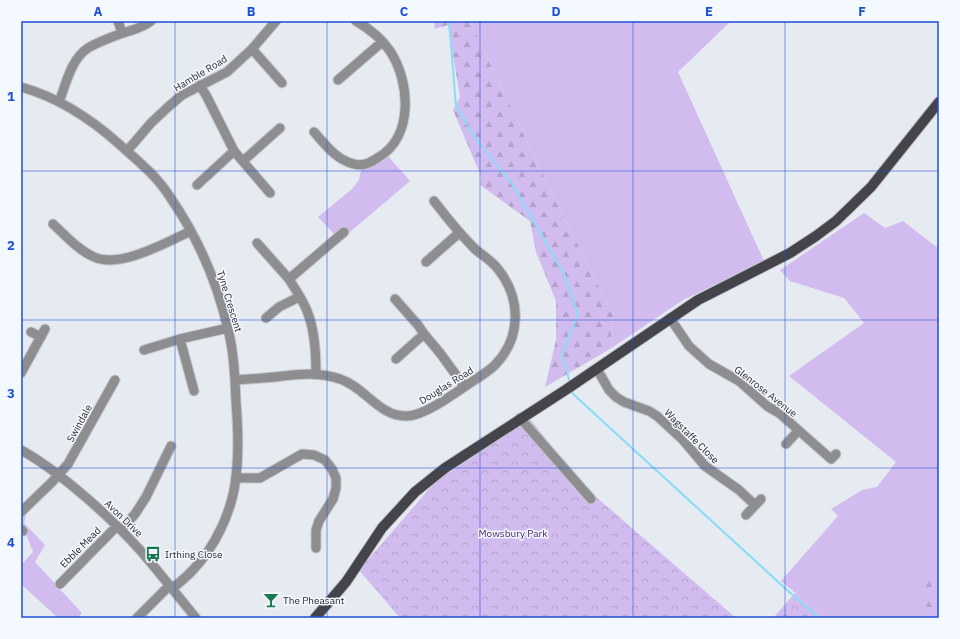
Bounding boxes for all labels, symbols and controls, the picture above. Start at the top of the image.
text: A [94,3,103,20]
text: B [247,3,256,20]
text: C [400,3,409,20]
text: D [551,3,561,20]
text: E [705,3,713,20]
text: F [858,3,866,20]
street label: Hamble Road [171,52,230,95]
text: 1 [7,88,15,105]
text: 2 [7,237,15,254]
street label: Tyne Crescent [214,269,245,334]
street label: Glenrose Avenue [732,363,800,420]
street label: Douglas Road [417,364,476,407]
text: 3 [7,385,15,402]
street label: Swindale [64,402,95,444]
street label: Wagstaffe Close [662,406,722,467]
street label: Avon Drive [102,497,146,540]
street label: Ebble Mead [57,524,104,571]
park label: Mowsbury Park [478,527,548,540]
text: 4 [7,534,15,551]
bus stop icon: Irthing Close [144,545,162,563]
place label: Irthing Close [165,548,223,561]
bar icon: The Pheasant [262,591,280,609]
place label: The Pheasant [283,594,345,607]

